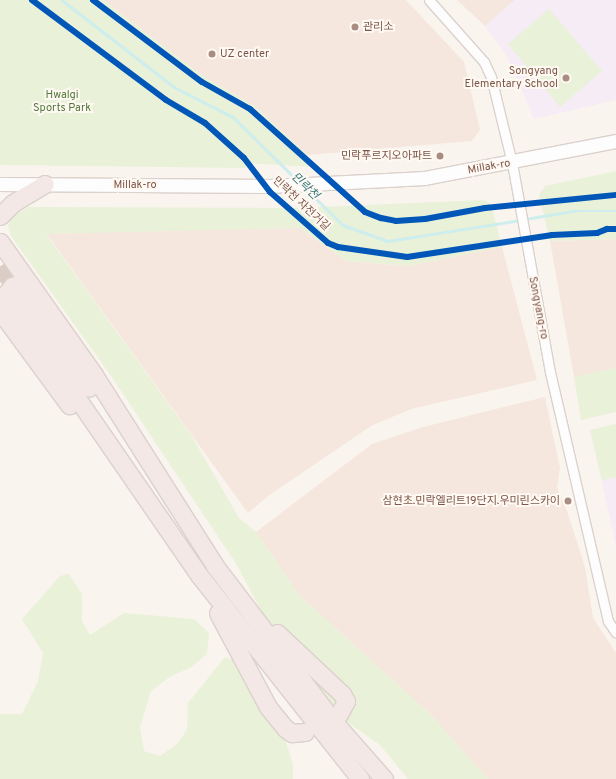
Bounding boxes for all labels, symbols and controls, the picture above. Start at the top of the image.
place label: 관리소 [363,20,393,34]
marker: 관리소 [350,22,360,32]
place label: UZ center [220,47,269,61]
marker: UZ center [207,49,217,59]
place label: Songyang Elementary School [465,65,558,91]
marker: Songyang Elementary School [561,73,571,83]
park label: Hwalgi Sports Park [33,89,91,115]
place label: 민락푸르지오아파트 [341,149,432,163]
marker: 민락푸르지오아파트 [435,151,445,161]
street label: Millak-ro [467,157,511,177]
water label: 민락천 [287,170,321,204]
street label: 민락천 자전거길 [270,174,332,234]
street label: Millak-ro [113,178,157,192]
street label: Songyang-ro [525,275,551,341]
place label: 삼현초.민락엘리트19단지.우미린스카이 [382,494,560,508]
marker: 삼현초.민락엘리트19단지.우미린스카이 [563,496,573,506]

